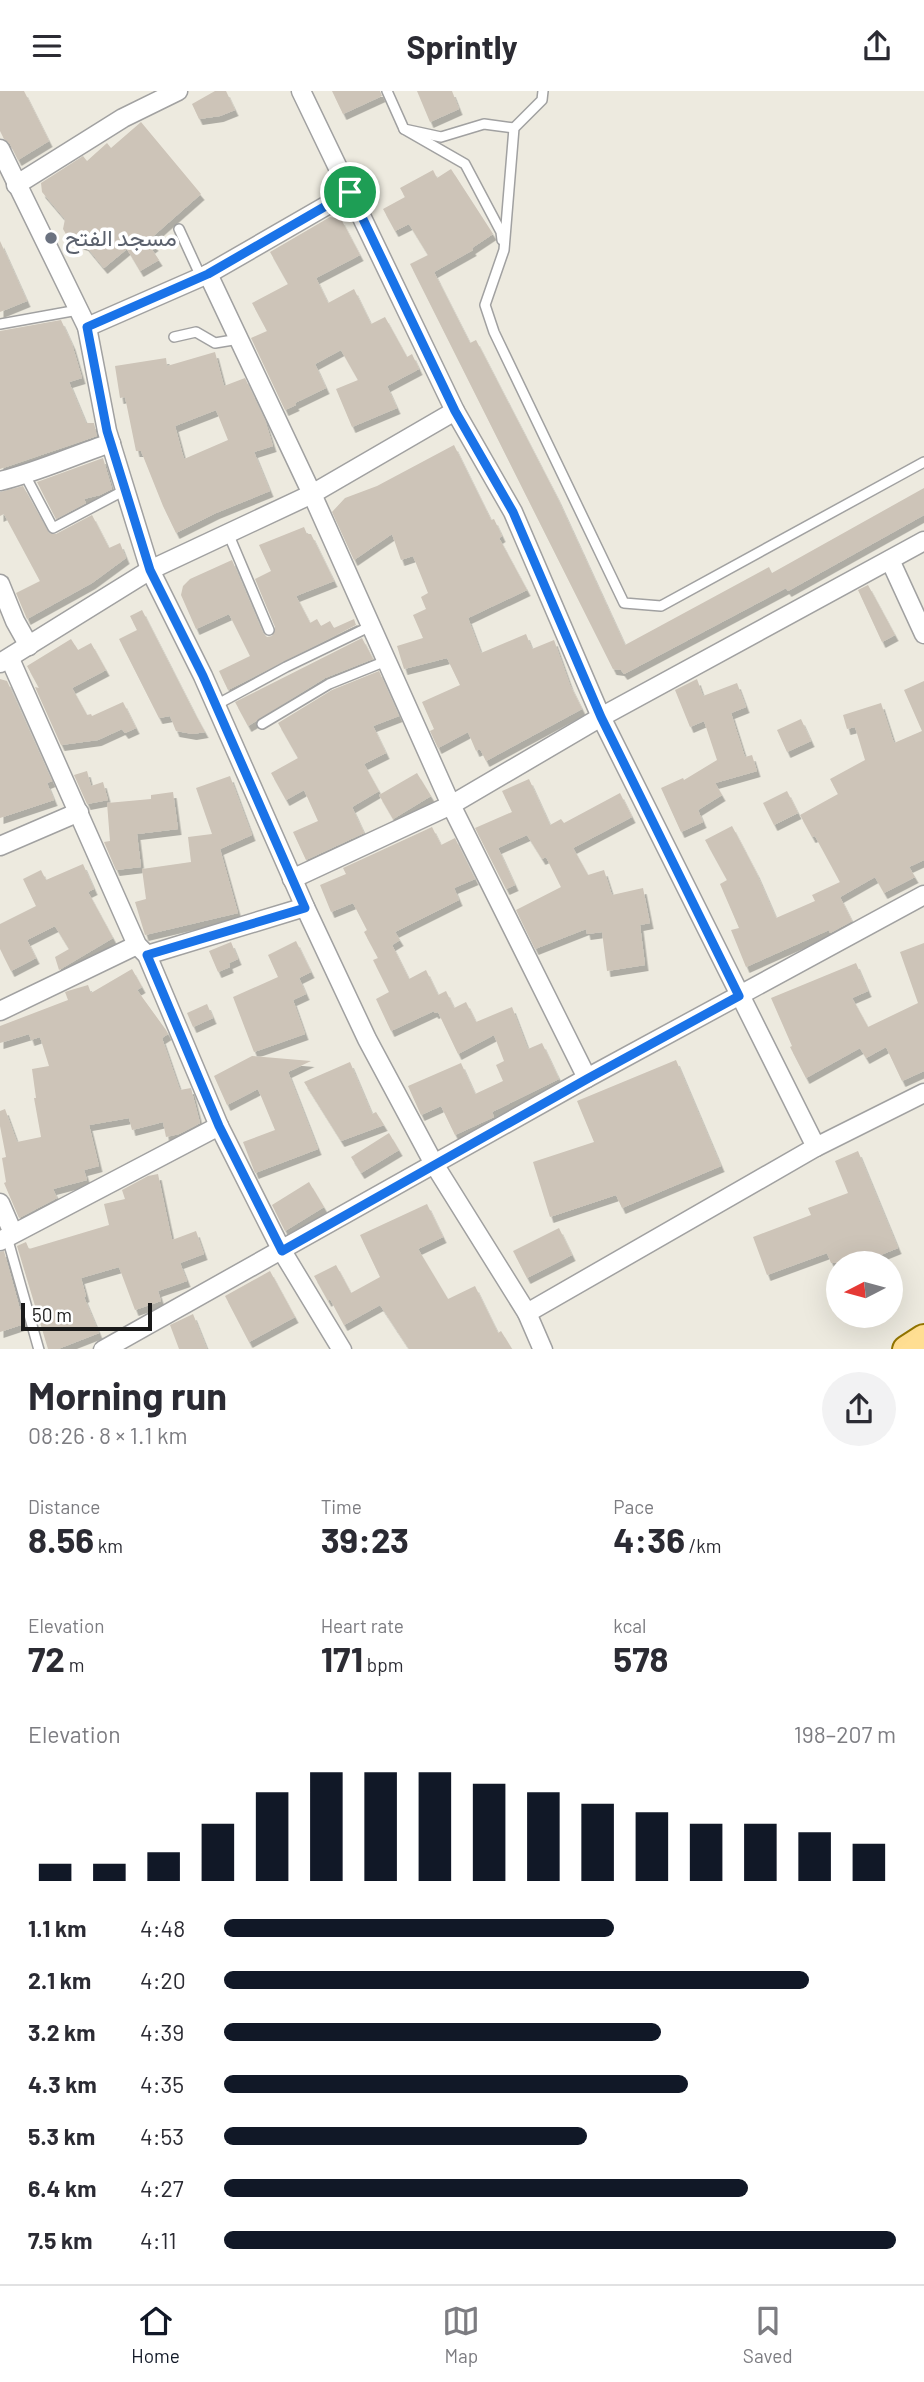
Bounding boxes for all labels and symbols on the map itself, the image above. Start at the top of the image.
pin [320,162,380,222]
place label: مسجد الفتح [65,223,177,254]
marker: مسجد الفتح [43,230,59,246]
north arrow [826,1251,903,1328]
scale bar [21,1301,152,1332]

